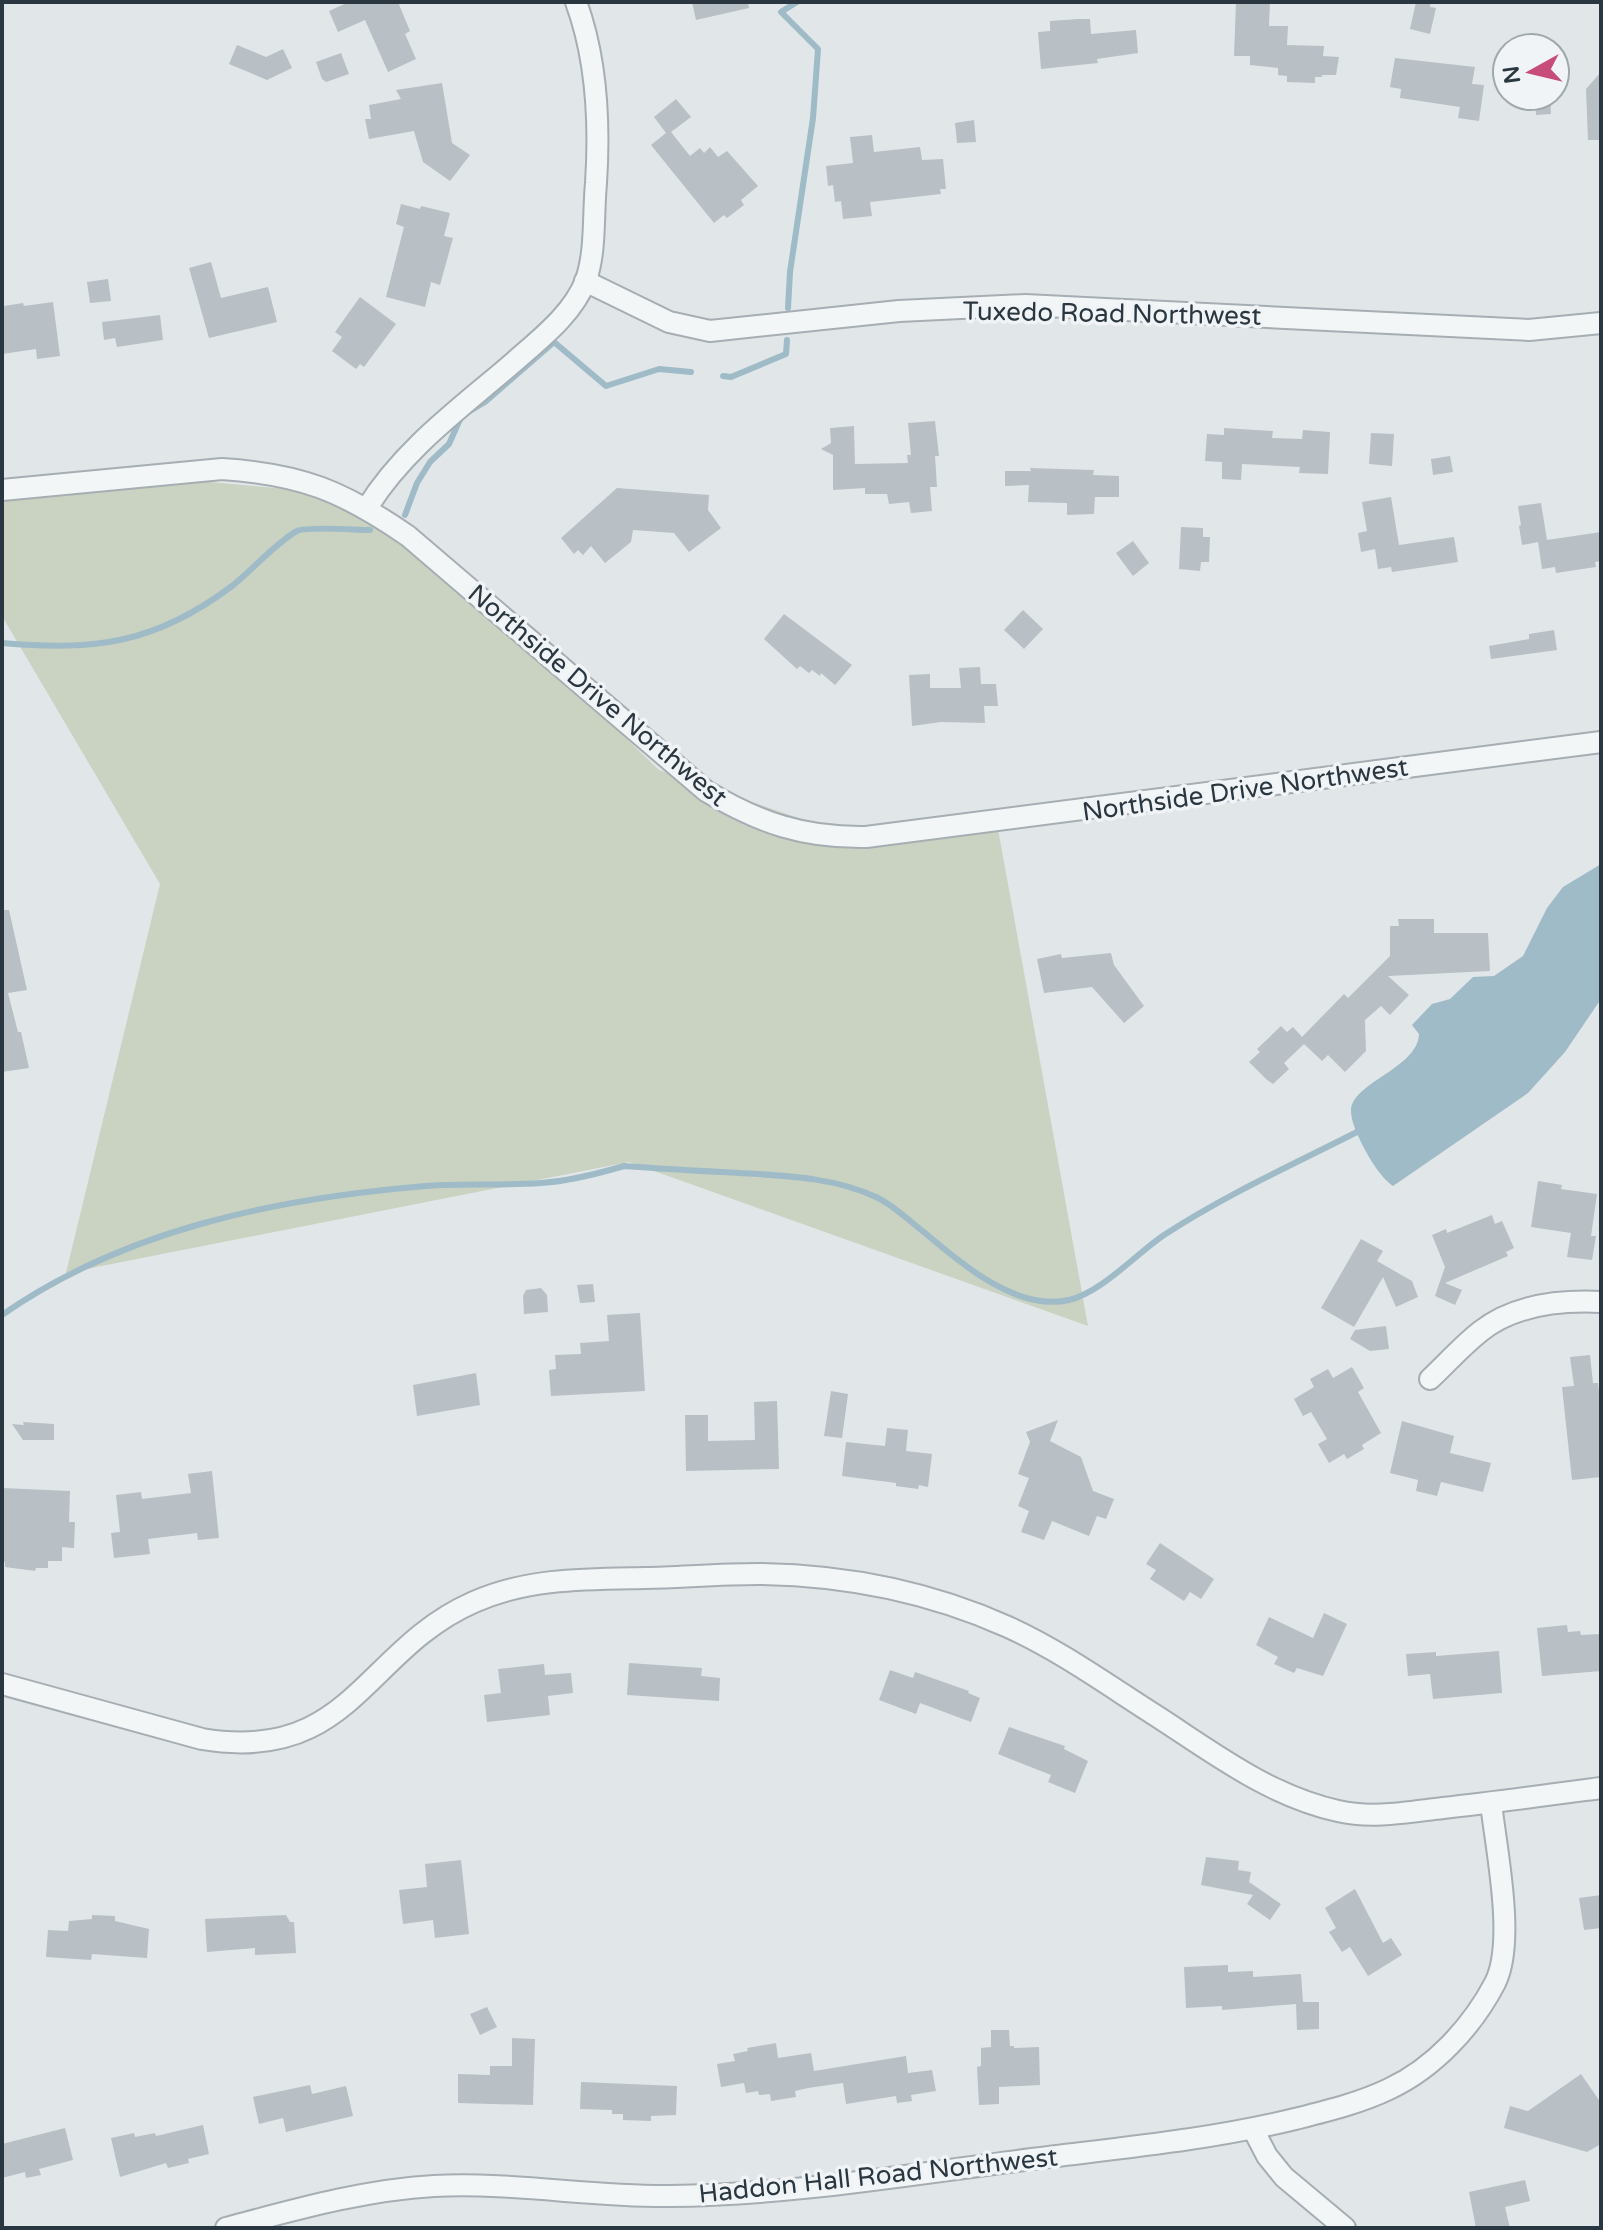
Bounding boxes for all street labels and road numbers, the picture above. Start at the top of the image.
street label: Tuxedo Road Northwest [962,295,1262,332]
street label: Northside Drive Northwest [462,578,734,813]
street label: Northside Drive Northwest [1080,751,1410,828]
street label: Haddon Hall Road Northwest [697,2141,1059,2210]

